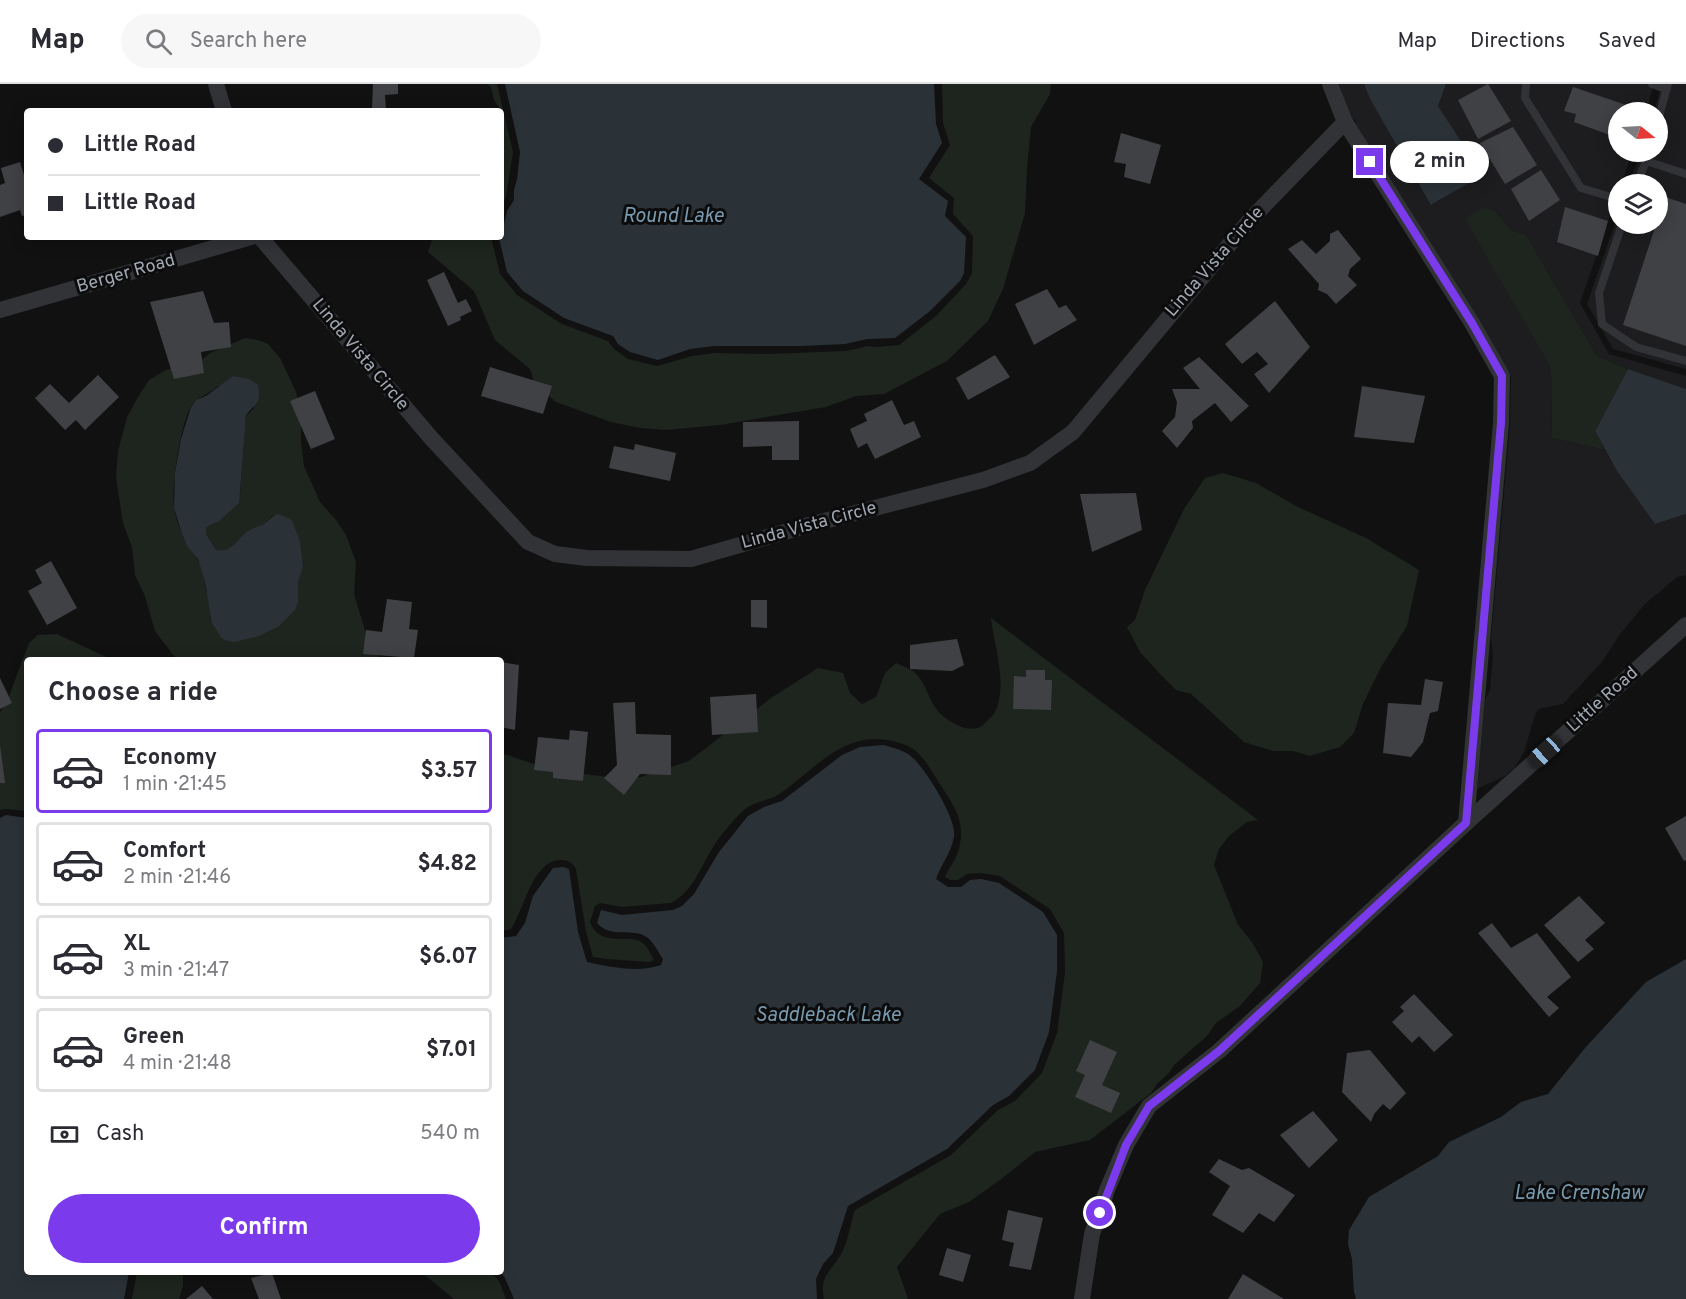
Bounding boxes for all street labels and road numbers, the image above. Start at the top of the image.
street label: Linda Vista Circle [1161,202,1269,322]
street label: Berger Road [74,249,178,299]
street label: Linda Vista Circle [306,294,414,416]
street label: Linda Vista Circle [739,497,879,555]
street label: Little Road [1563,662,1643,738]

